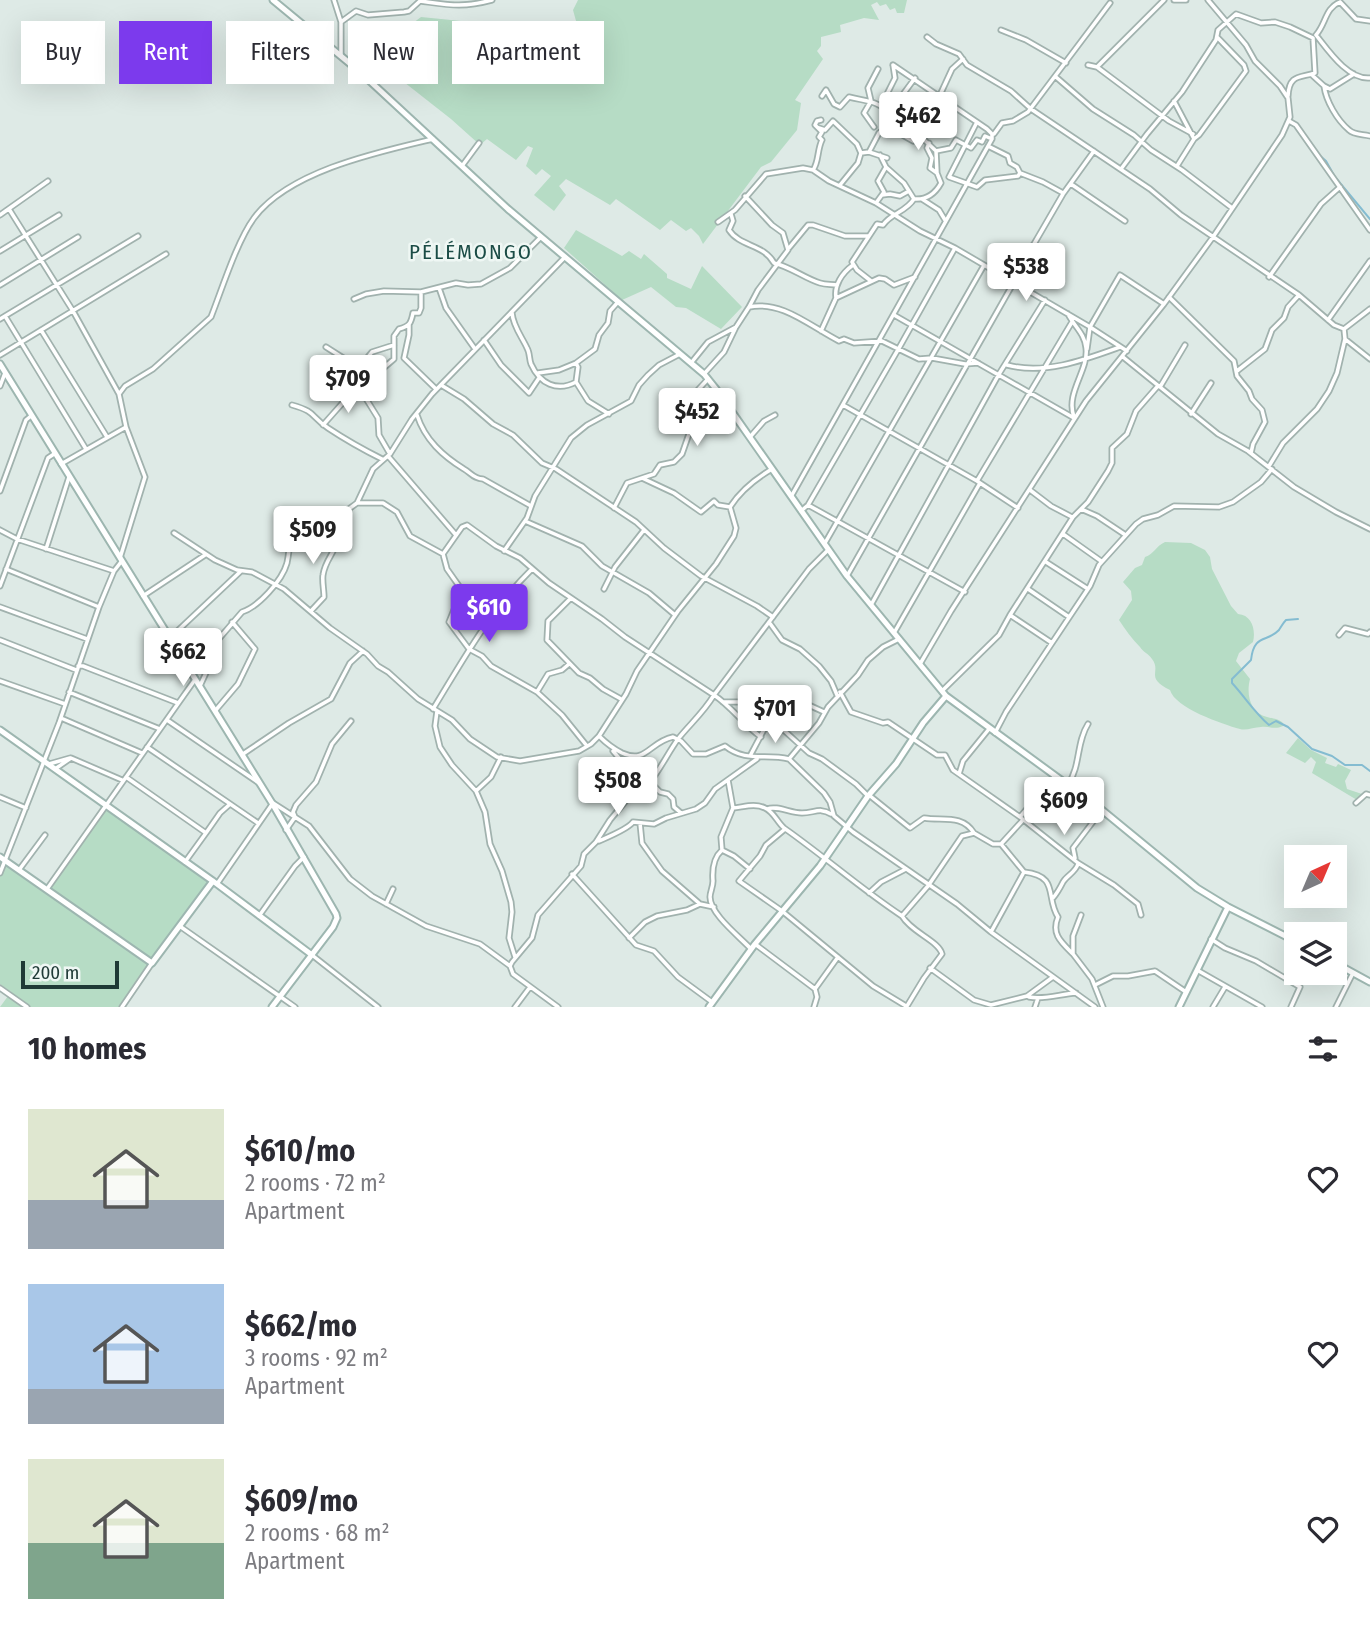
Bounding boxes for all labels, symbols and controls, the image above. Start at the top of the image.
chip: Buy [21,21,105,84]
chip: Rent [119,21,212,84]
chip: Filters [226,21,334,84]
chip: New [348,21,438,84]
chip: Apartment [452,21,604,84]
pin: $462 [877,92,959,152]
text: $462 [895,101,941,129]
district label: PÉLÉMONGO [409,239,533,265]
pin: $538 [985,244,1067,303]
text: $538 [1003,252,1049,280]
pin: $709 [307,356,389,415]
text: $709 [326,364,370,392]
pin: $452 [656,388,738,448]
text: $452 [675,397,719,425]
pin: $509 [272,506,354,566]
text: $509 [289,515,337,543]
pin: $610 [448,584,530,644]
text: $610 [467,593,511,621]
pin: $662 [142,628,224,688]
text: $662 [160,637,206,665]
pin: $701 [734,686,816,745]
text: $701 [754,694,796,722]
pin: $508 [577,758,659,817]
text: $508 [594,766,642,794]
pin: $609 [1023,778,1105,837]
text: $609 [1040,786,1088,814]
north arrow [1284,845,1348,908]
map controls [1284,845,1347,985]
button: layers [1284,922,1347,985]
scale bar [21,958,119,990]
text: 200 m [32,961,79,984]
icon: filters [1304,1030,1342,1068]
text: 10 homes [28,1031,146,1067]
text: $610/mo [245,1133,355,1169]
icon: home [84,1137,168,1221]
icon: heart [1304,1160,1342,1198]
text: 2 rooms · 72 m² [245,1169,386,1197]
text: Apartment [245,1197,345,1225]
text: $662/mo [245,1308,357,1344]
icon: home [84,1312,168,1396]
icon: heart [1304,1335,1342,1373]
text: 3 rooms · 92 m² [245,1344,388,1372]
text: Apartment [245,1372,345,1400]
text: $609/mo [245,1483,358,1519]
icon: home [84,1487,168,1571]
icon: heart [1304,1510,1342,1548]
text: 2 rooms · 68 m² [245,1519,390,1547]
text: Apartment [245,1547,345,1575]

